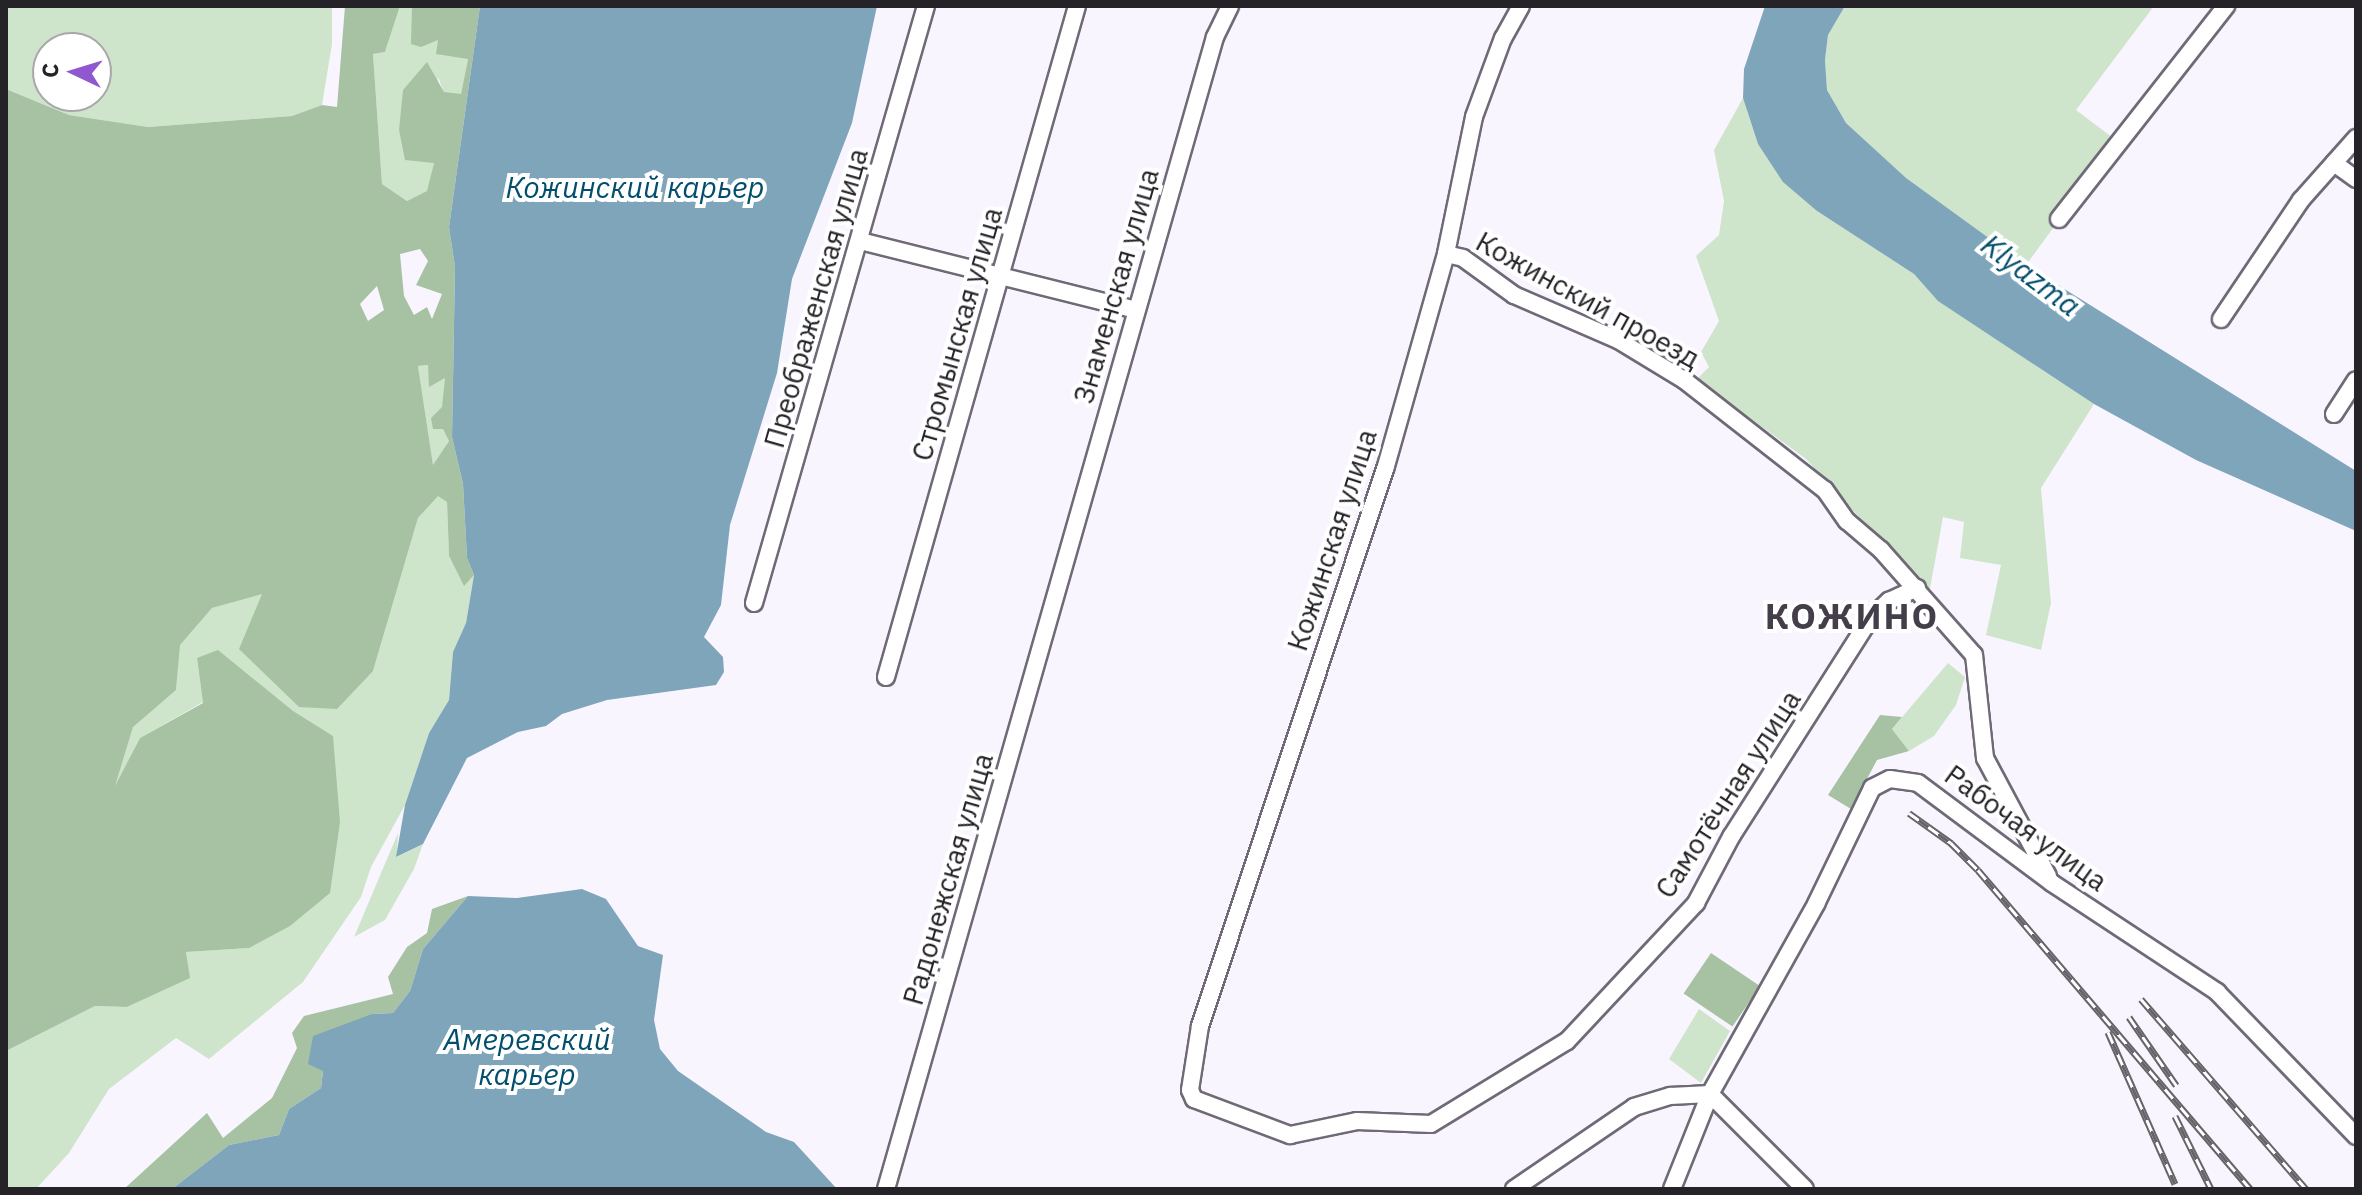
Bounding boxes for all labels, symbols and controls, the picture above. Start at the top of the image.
north arrow [32,32,112,112]
text: С [35,62,65,79]
street label: Преображенская улица [757,144,875,452]
street label: Знаменская улица [1066,165,1166,407]
water label: Кожинский карьер [506,169,764,205]
street label: Стромынская улица [905,203,1009,465]
street label: Кожинский проезд [1470,225,1706,375]
water label: Klyazma [1974,226,2088,324]
street label: Кожинская улица [1280,425,1384,655]
district label: КОЖИНО [1765,594,1939,638]
street label: Самотёчная улица [1648,684,1808,904]
street label: Радонежская улица [896,749,1000,1009]
street label: Рабочая улица [1938,758,2114,898]
water label: Амеревский карьер [443,1021,611,1092]

